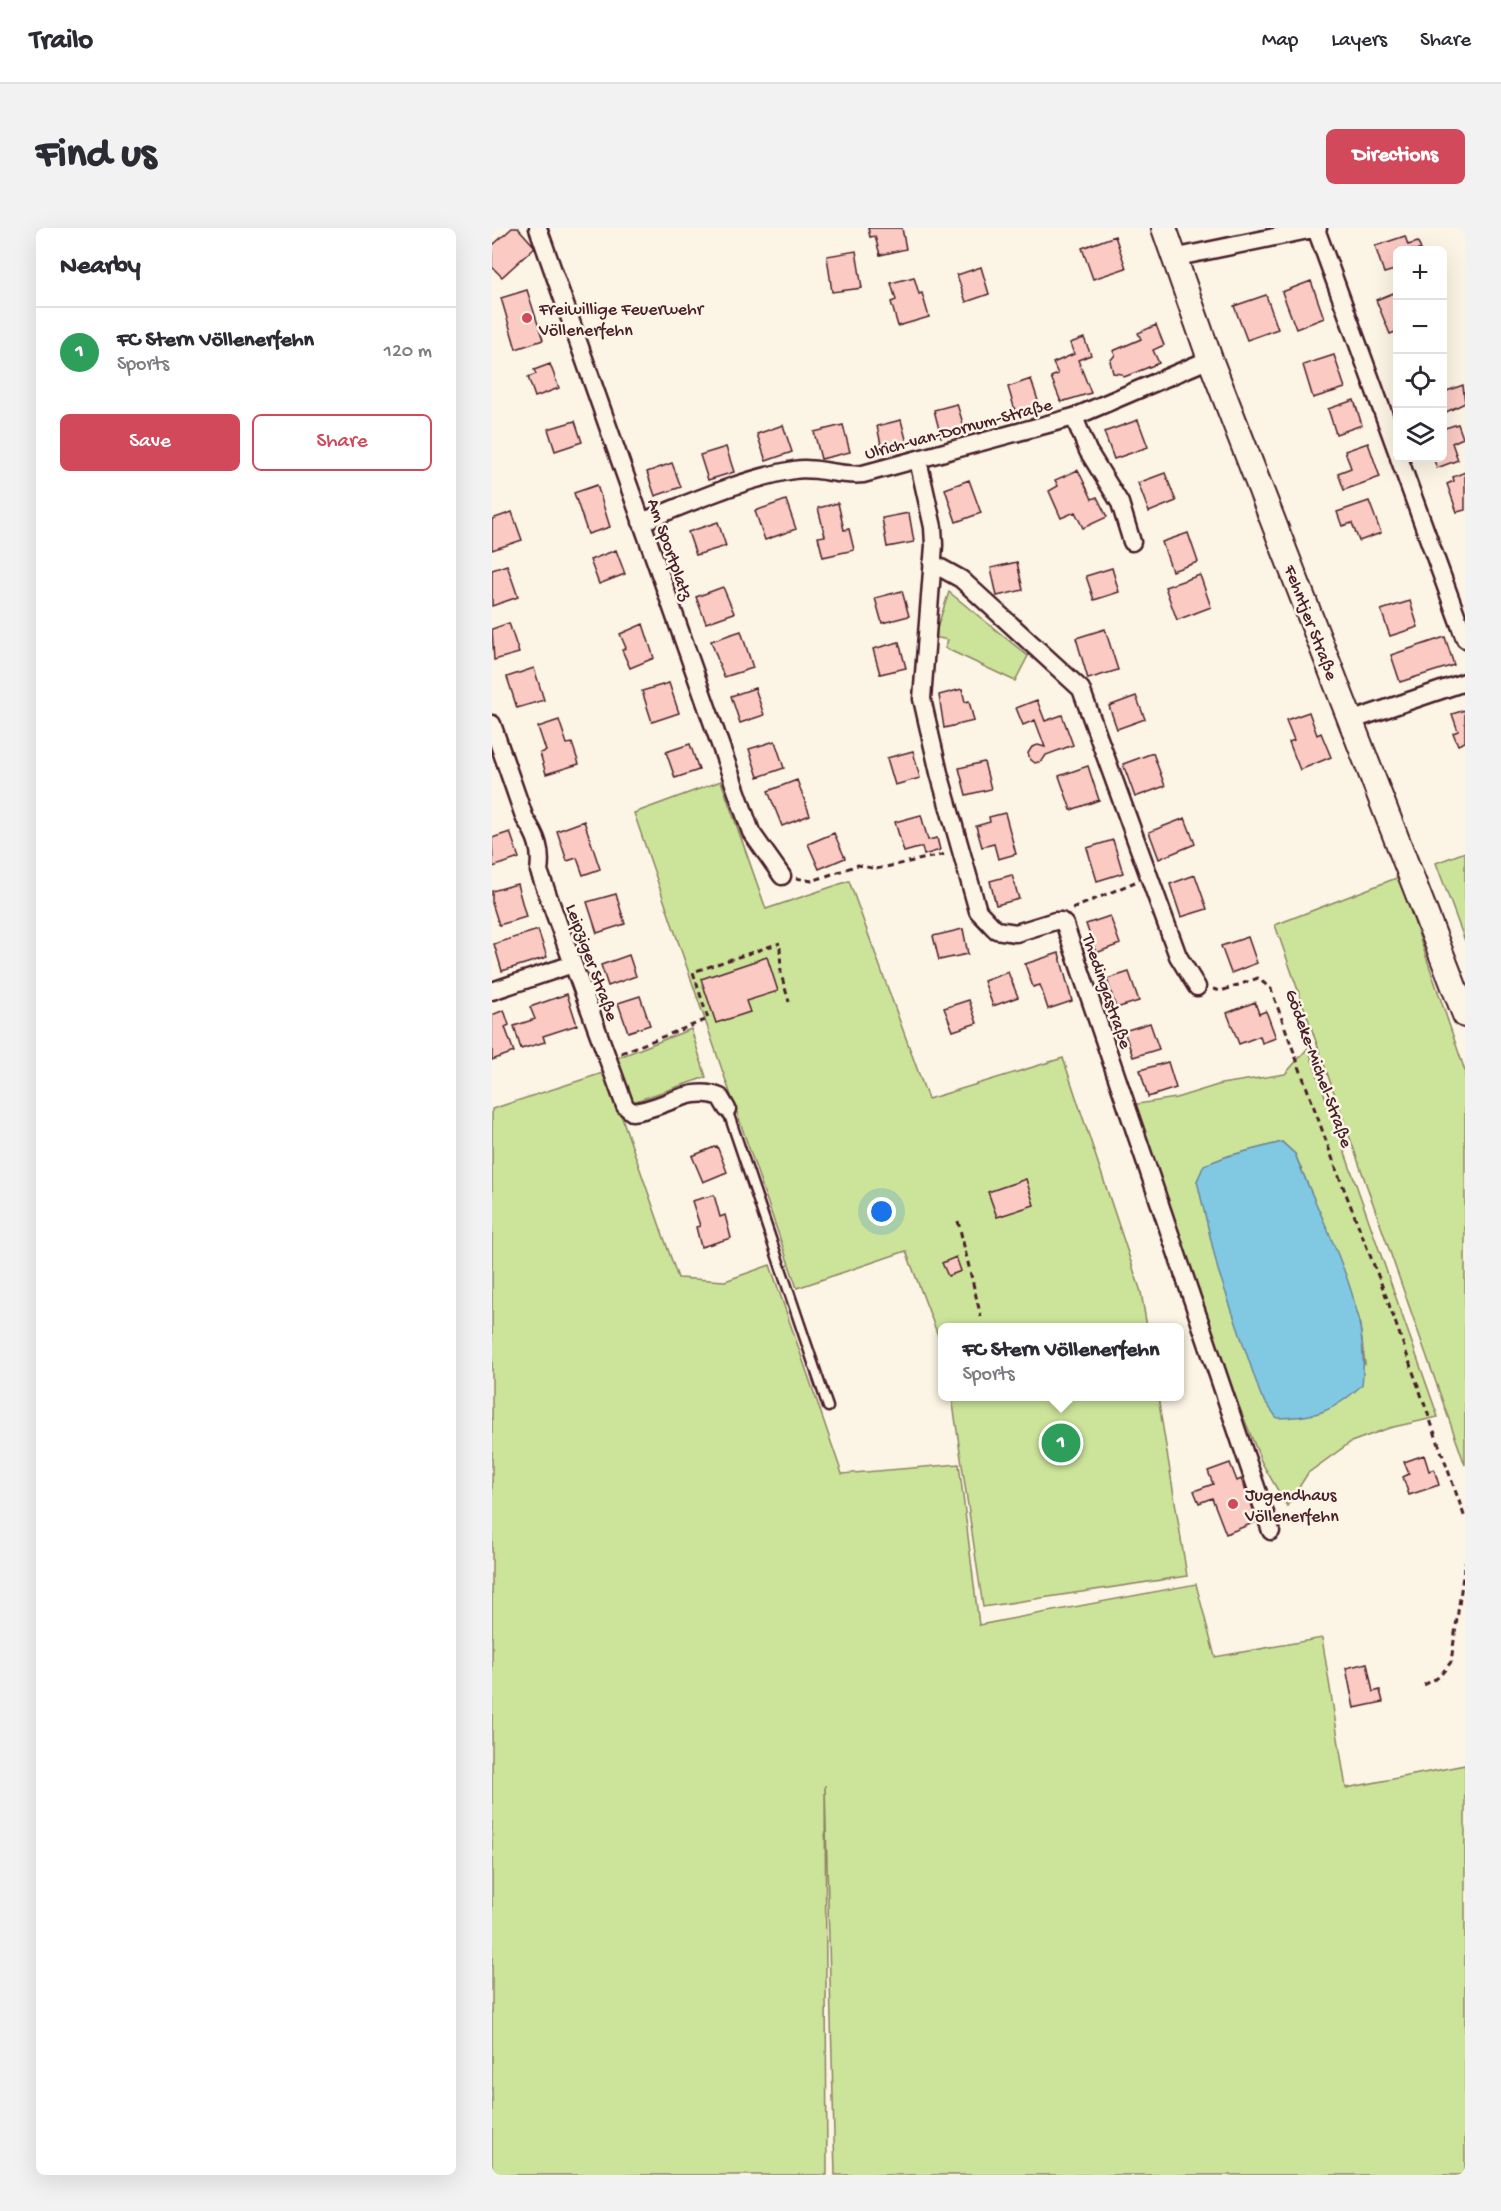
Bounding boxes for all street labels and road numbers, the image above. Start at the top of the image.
street label: Ulrich-van-Dornum-Straße [863,395,1055,466]
street label: Am Sportplatz [641,496,696,604]
street label: Fehntjer Straße [1278,561,1341,684]
street label: Leipziger Straße [560,901,622,1025]
street label: Thedingastraße [1076,931,1135,1052]
street label: Gödeke-Michel-Straße [1279,987,1356,1152]

